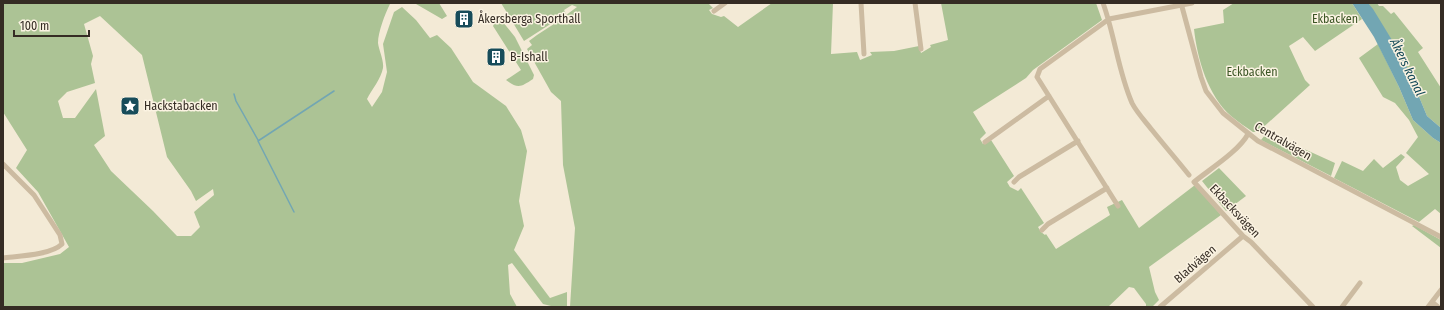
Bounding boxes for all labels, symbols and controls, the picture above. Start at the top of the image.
building icon: Åkersberga Sporthall [453,8,475,30]
place label: Åkersberga Sporthall [478,10,581,26]
scale bar [14,12,89,38]
park label: Ekbacken [1312,12,1358,26]
text: 100 m [20,19,49,33]
water label: Åkers kanal [1387,35,1429,99]
building icon: B-Ishall [485,46,507,68]
place label: B-Ishall [510,50,548,64]
park label: Eckbacken [1226,65,1278,79]
place icon: Hackstabacken [119,95,141,117]
place label: Hackstabacken [144,99,218,113]
street label: Centralvägen [1252,119,1314,163]
street label: Ekbacksvägen [1207,181,1263,241]
street label: Bladvägen [1171,242,1219,286]

